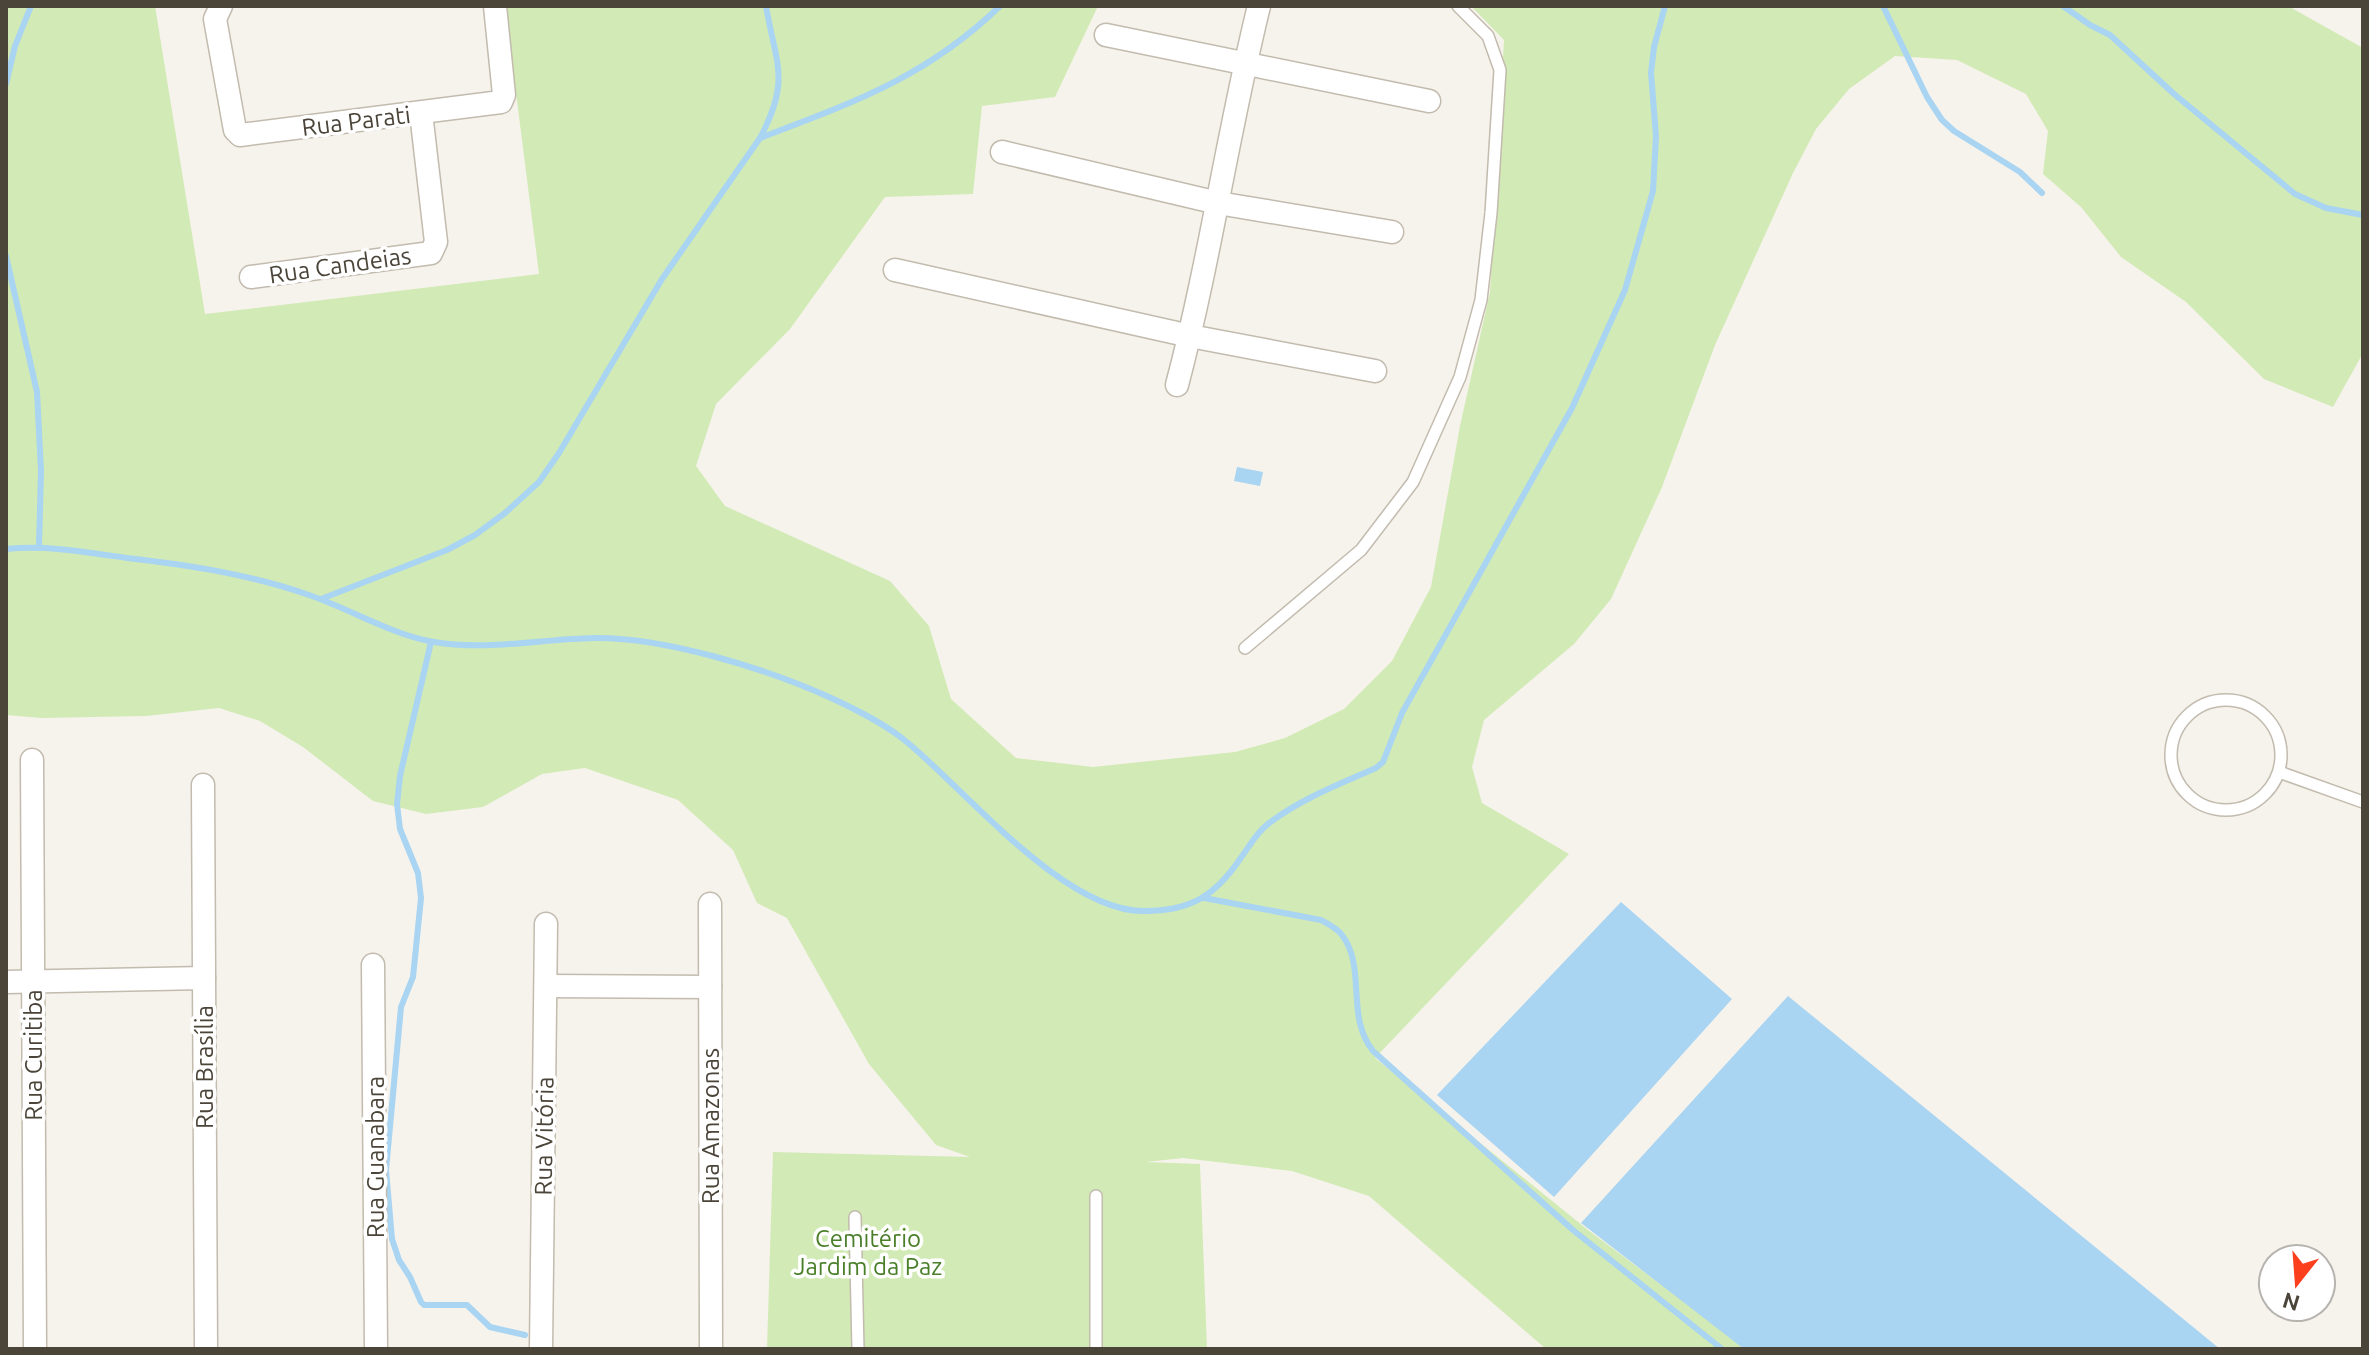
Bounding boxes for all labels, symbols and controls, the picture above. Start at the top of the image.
street label: Rua Parati [300,101,412,141]
street label: Rua Candeias [267,242,413,288]
street label: Rua Curitiba [20,989,47,1121]
street label: Rua Brasília [191,1005,218,1129]
street label: Rua Amazonas [697,1048,724,1204]
street label: Rua Guanabara [362,1076,389,1238]
street label: Rua Vitória [529,1076,559,1196]
park label: Cemitério Jardim da Paz [794,1225,942,1280]
north arrow [2257,1243,2337,1323]
text: N [2279,1288,2303,1317]

